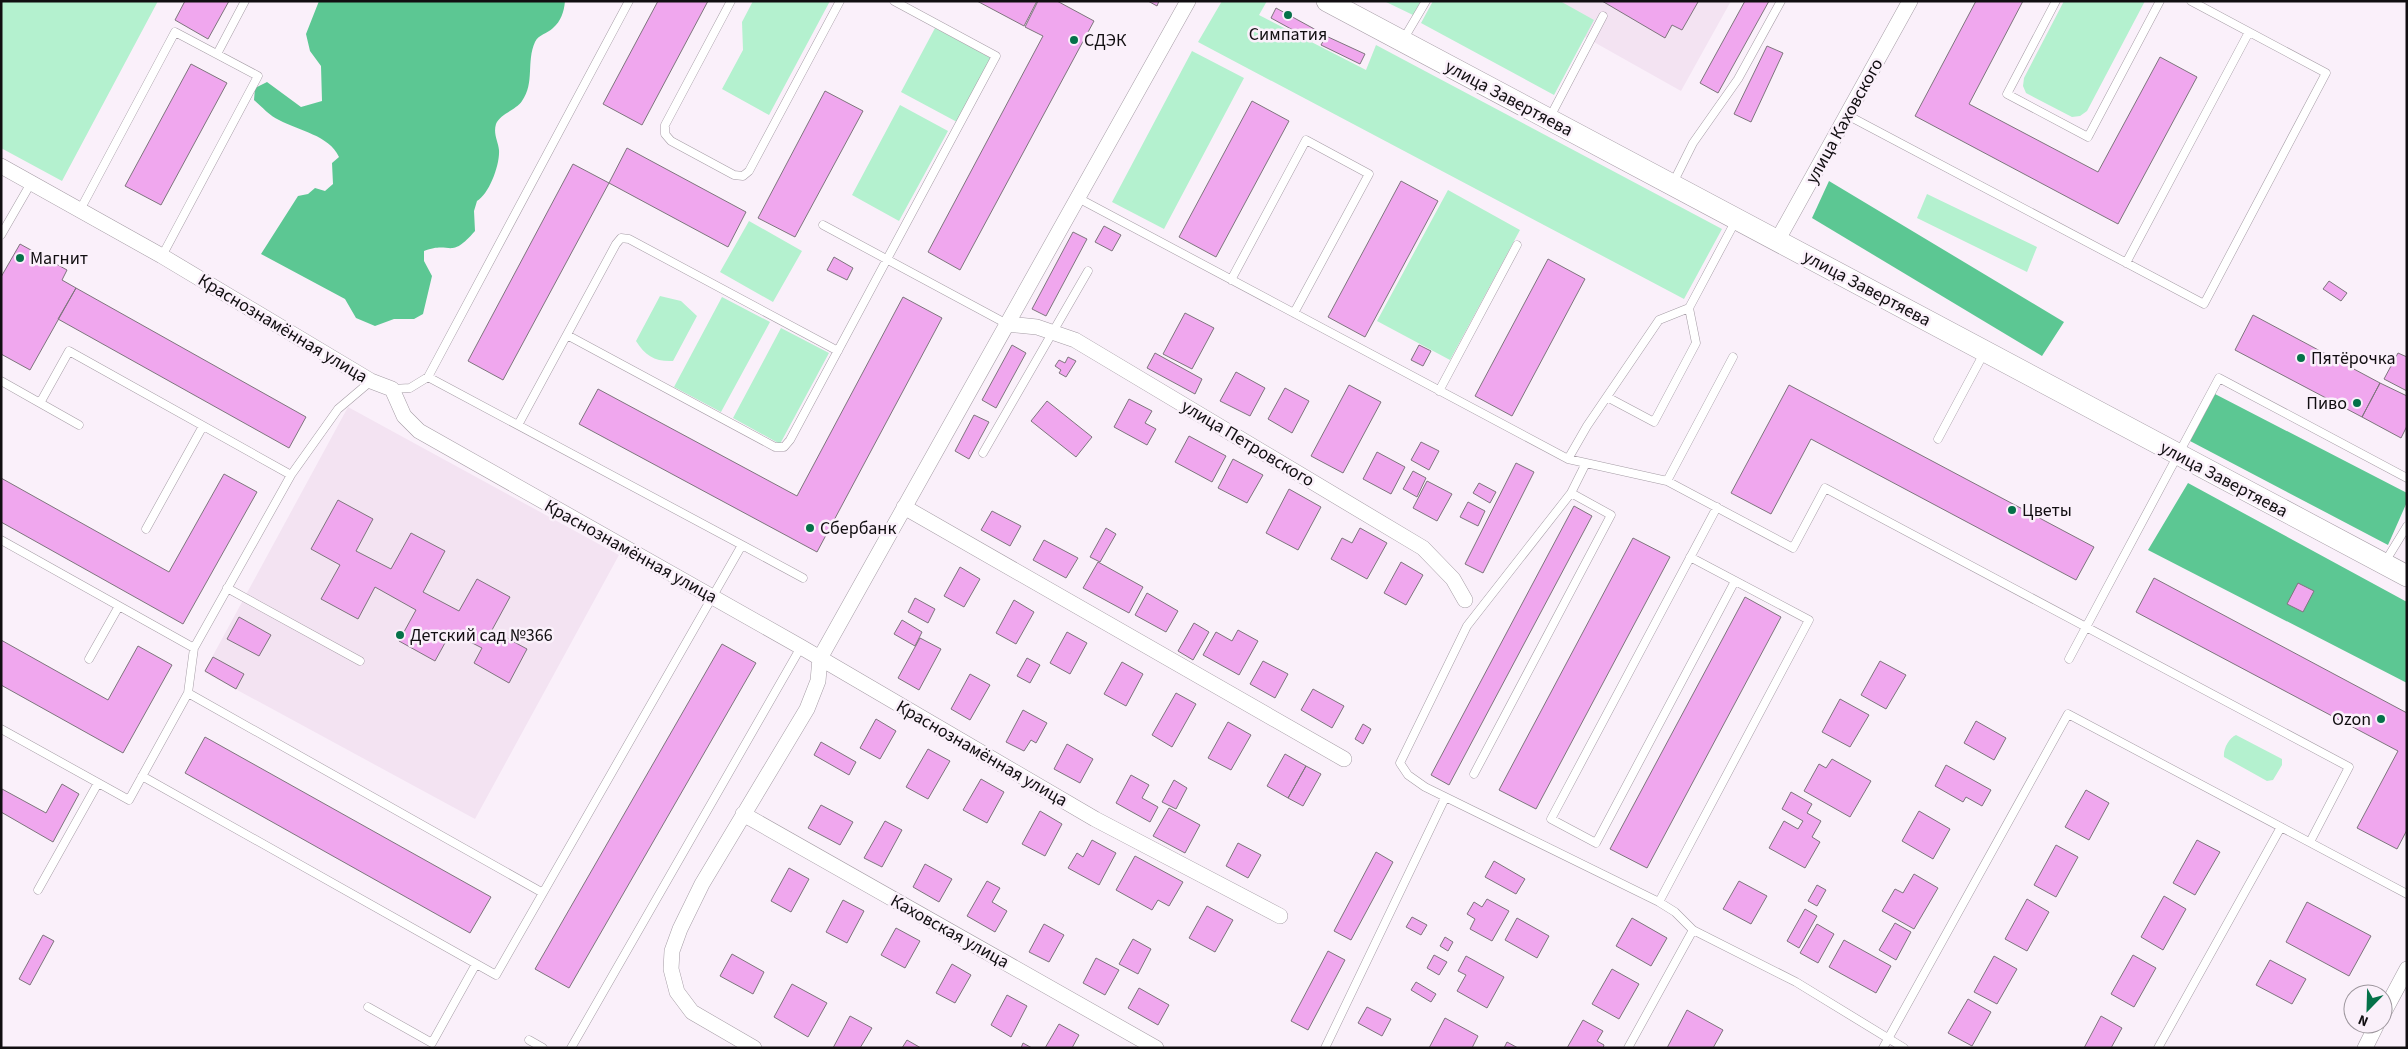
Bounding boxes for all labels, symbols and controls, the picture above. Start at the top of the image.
marker: Симпатия [1282,9,1294,21]
place label: Симпатия [1249,22,1327,47]
place label: СДЭК [1084,28,1127,53]
marker: СДЭК [1068,34,1080,46]
street label: улица Завертяева [1440,54,1577,143]
street label: улица Каховского [1800,54,1889,188]
street label: улица Завертяева [1798,244,1935,333]
place label: Магнит [30,246,88,271]
marker: Магнит [14,252,26,264]
street label: Краснознамённая улица [193,268,372,389]
place label: Пятёрочка [2311,346,2396,371]
marker: Пятёрочка [2295,352,2307,364]
place label: Пиво [2306,391,2347,416]
street label: улица Петровского [1176,394,1319,493]
marker: Пиво [2351,397,2363,409]
street label: улица Завертяева [2155,435,2292,524]
street label: Краснознамённая улица [540,493,722,609]
place label: Цветы [2022,498,2072,523]
marker: Цветы [2006,504,2018,516]
place label: Сбербанк [820,516,896,541]
marker: Сбербанк [804,522,816,534]
place label: Детский сад №366 [410,623,553,648]
marker: Детский сад №366 [394,629,406,641]
street label: Краснознамённая улица [891,694,1072,813]
place label: Ozon [2332,707,2371,732]
marker: Ozon [2375,713,2387,725]
street label: Каховская улица [886,888,1014,974]
north arrow [2343,984,2393,1034]
text: N [2355,1009,2372,1031]

